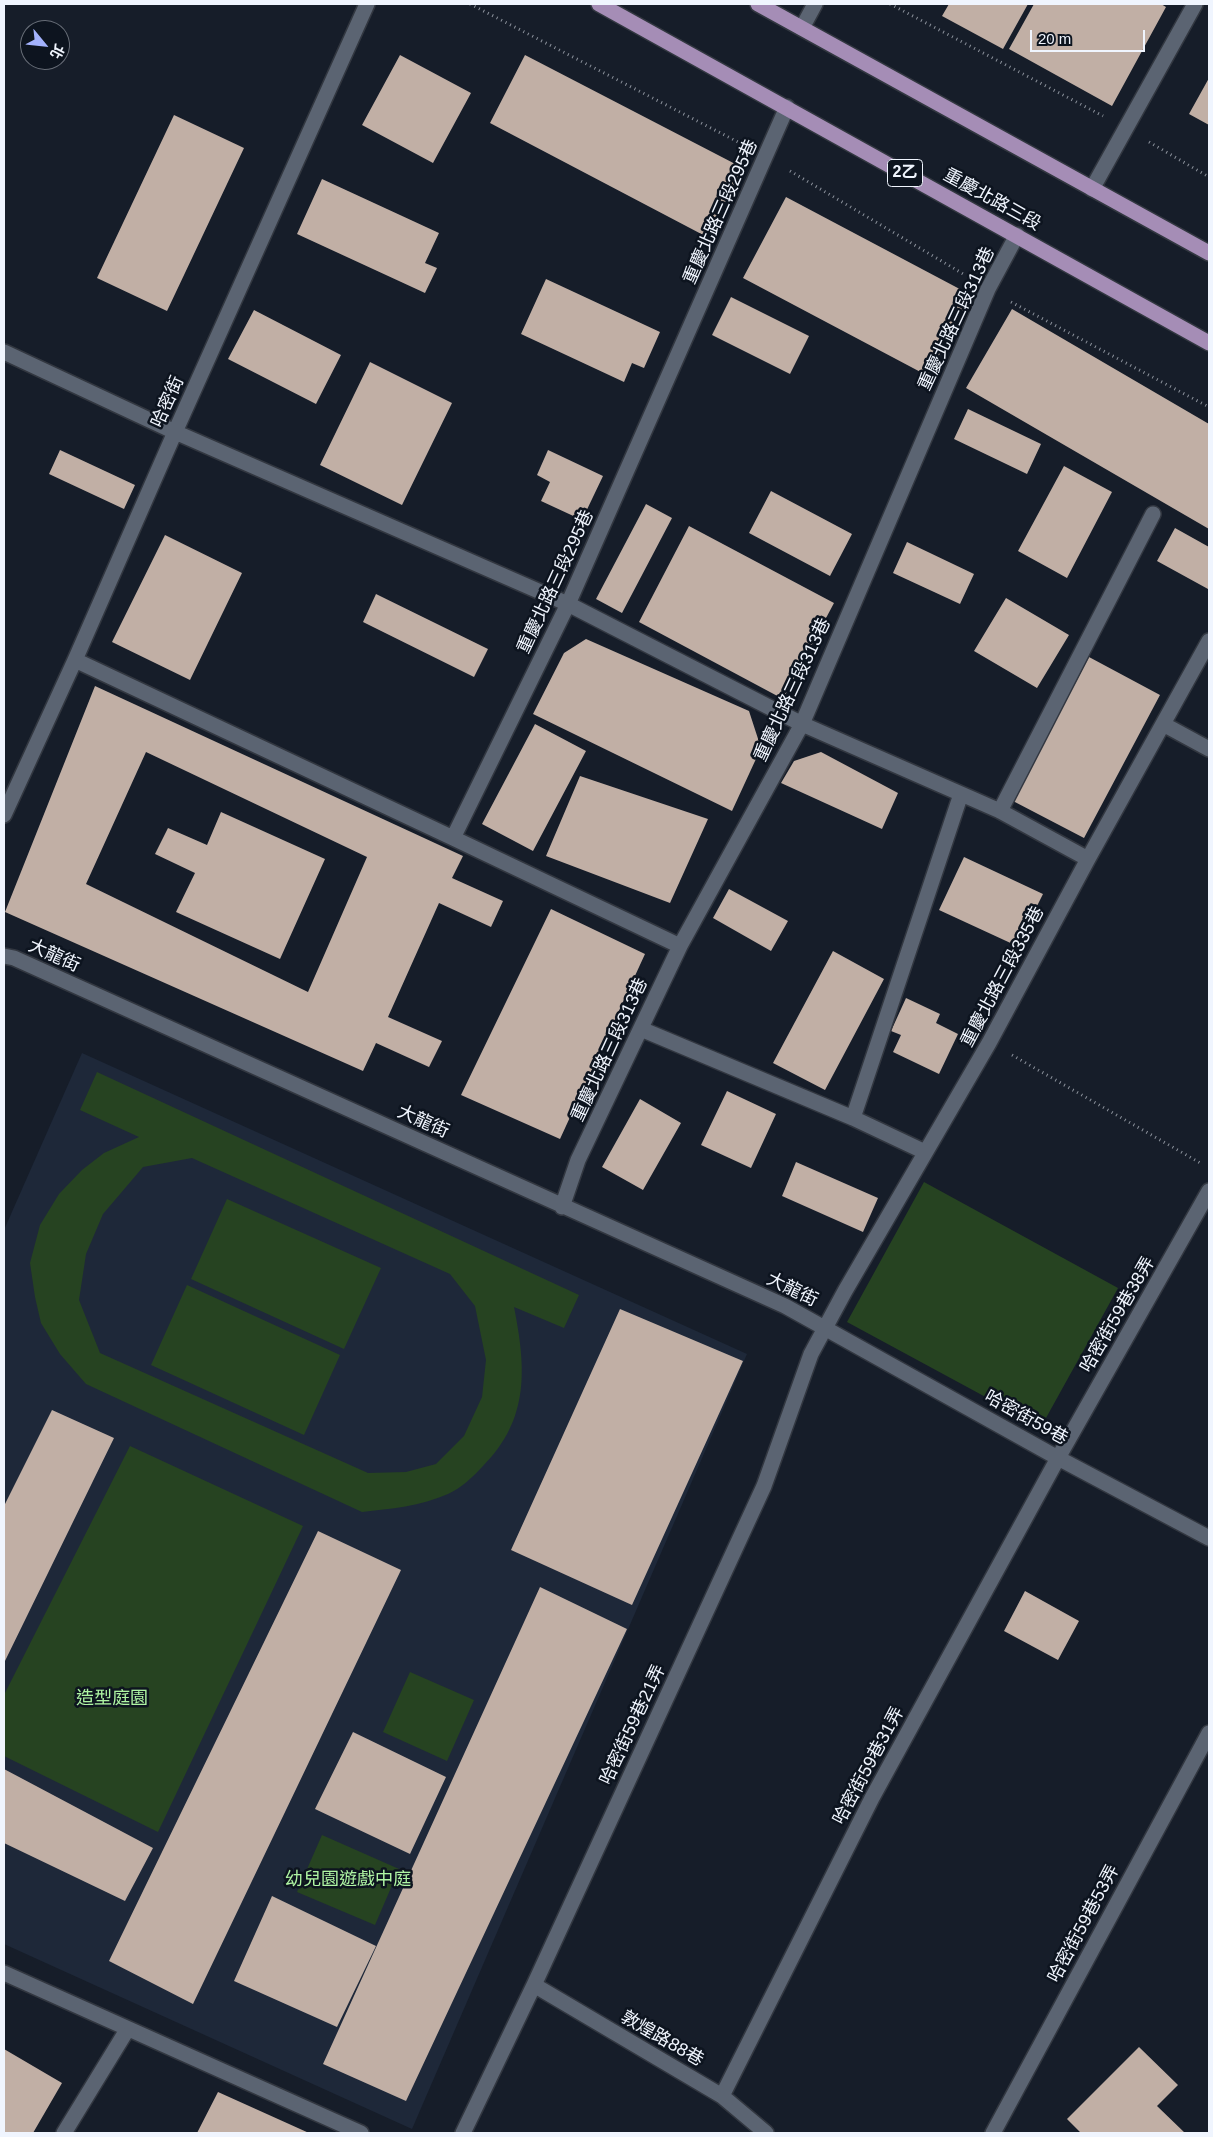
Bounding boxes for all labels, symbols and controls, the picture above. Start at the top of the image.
north arrow [20,20,70,70]
scale bar [1033,20,1148,52]
text: 20 m [1038,30,1071,47]
text: 北 [47,42,68,62]
street label: 重慶北路三段295巷 [679,136,763,288]
road number: 2乙 [888,160,922,187]
street label: 重慶北路三段 [940,164,1044,236]
street label: 重慶北路三段313巷 [914,244,1000,394]
street label: 哈密街 [147,373,189,431]
street label: 重慶北路三段295巷 [513,507,599,657]
street label: 重慶北路三段313巷 [750,615,836,765]
street label: 重慶北路三段335巷 [957,903,1049,1051]
street label: 大龍街 [25,935,83,977]
street label: 重慶北路三段313巷 [567,975,653,1125]
street label: 大龍街 [394,1101,452,1143]
street label: 哈密街59巷38弄 [1076,1253,1160,1377]
street label: 大龍街 [763,1268,821,1312]
street label: 哈密街59巷 [981,1386,1071,1450]
street label: 哈密街59巷21弄 [596,1662,670,1788]
park label: 造型庭園 [76,1688,148,1710]
street label: 哈密街59巷31弄 [829,1704,909,1828]
street label: 哈密街59巷53弄 [1044,1862,1124,1986]
park label: 幼兒園遊戲中庭 [285,1869,411,1891]
street label: 敦煌路88巷 [617,2007,707,2071]

